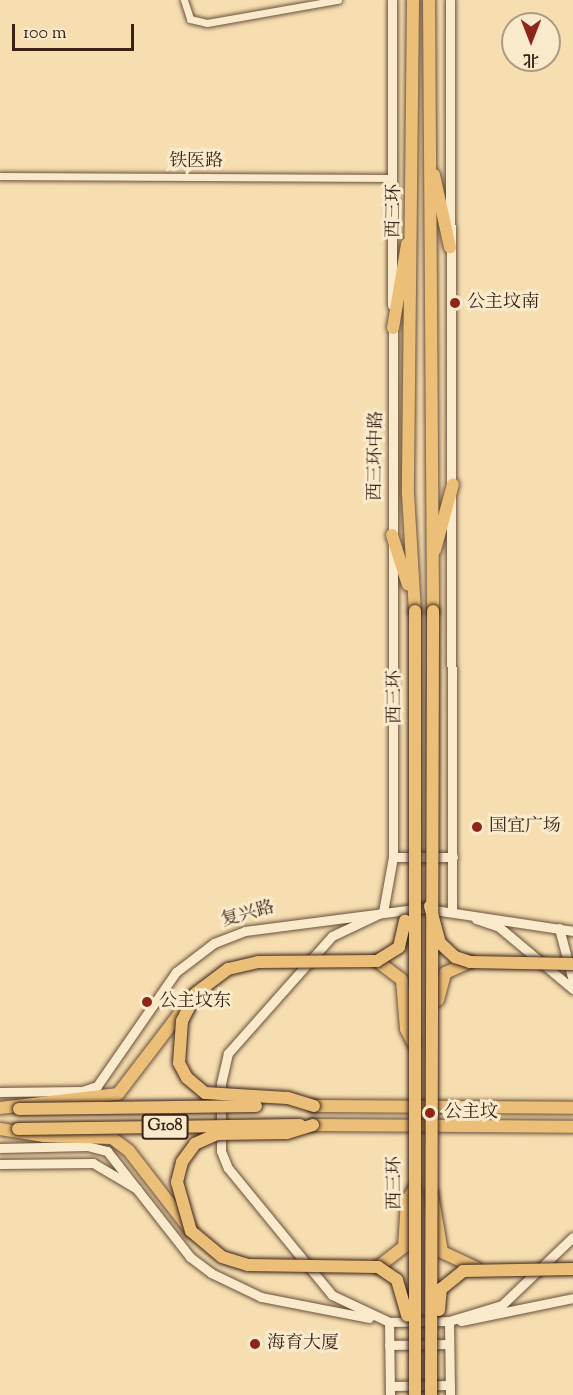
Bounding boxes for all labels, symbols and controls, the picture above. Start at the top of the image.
scale bar [15,12,136,50]
north arrow [501,12,561,72]
text: 100 m [23,21,67,47]
text: 北 [523,47,539,70]
street label: 铁医路 [169,151,223,173]
street label: 西三环 [384,184,406,238]
place label: 公主坟南 [467,292,539,314]
marker: 公主坟南 [448,296,462,310]
street label: 西三环中路 [365,411,389,501]
street label: 西三环 [385,670,407,724]
place label: 国宜广场 [489,816,561,838]
marker: 国宜广场 [470,820,484,834]
street label: 复兴路 [219,898,277,932]
place label: 公主坟东 [159,991,231,1013]
marker: 公主坟东 [140,995,154,1009]
place label: 公主坟 [444,1102,498,1124]
marker: 公主坟 [421,1104,439,1122]
road number: G108 [141,1114,189,1140]
street label: 西三环 [385,1156,407,1210]
place label: 海育大厦 [267,1333,339,1355]
marker: 海育大厦 [248,1337,262,1351]

